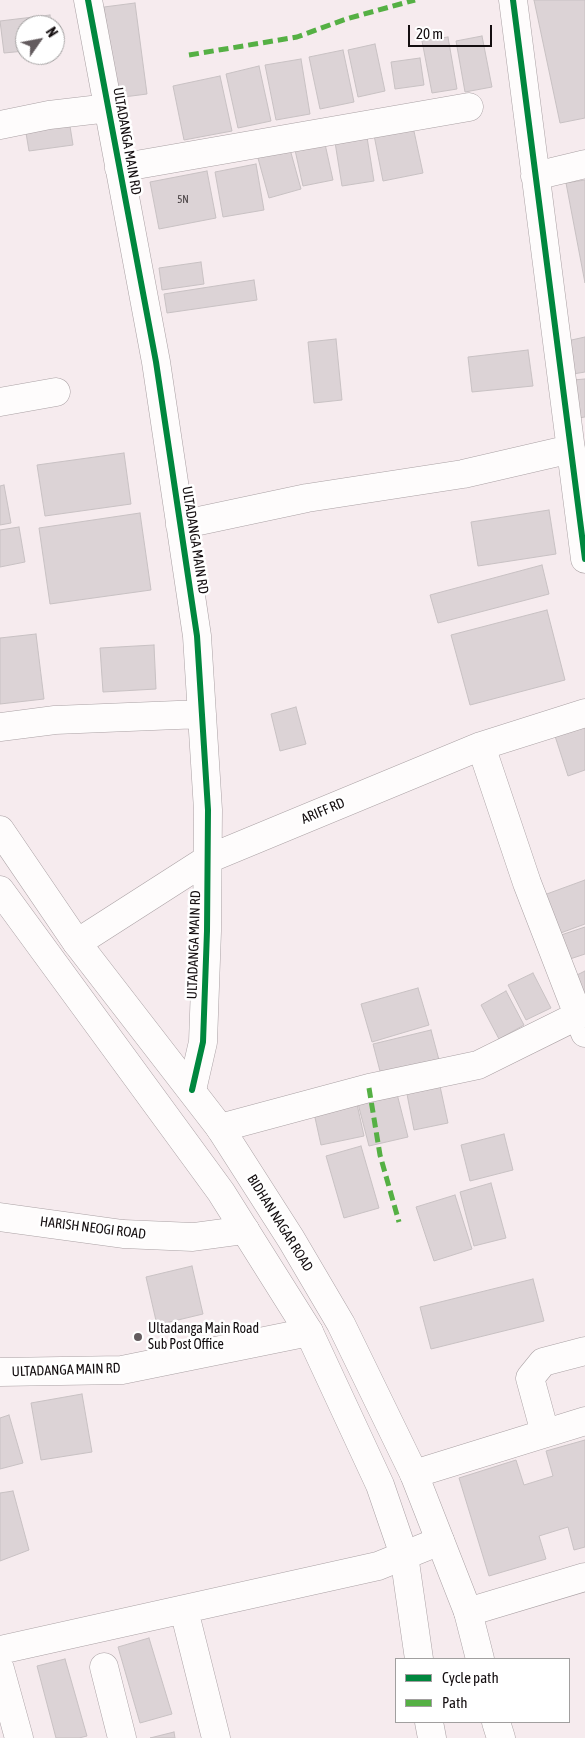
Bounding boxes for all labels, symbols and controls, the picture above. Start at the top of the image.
north arrow [15,15,65,65]
scale bar [410,15,494,47]
text: N [43,25,61,40]
text: 20 m [416,25,443,42]
street label: ULTADANGA MAIN RD [109,86,145,196]
house number: 5N [177,193,189,207]
street label: ULTADANGA MAIN RD [178,485,212,595]
street label: ARIFF RD [299,794,347,828]
street label: ULTADANGA MAIN RD [184,890,204,1000]
street label: BIDHAN NAGAR ROAD [243,1171,317,1275]
street label: HARISH NEOGI ROAD [39,1213,147,1243]
place label: Ultadanga Main Road Sub Post Office [148,1321,259,1354]
marker: Ultadanga Main Road Sub Post Office [132,1331,144,1343]
street label: ULTADANGA MAIN RD [11,1360,121,1380]
legend [395,1658,570,1723]
text: Cycle path [442,1669,499,1686]
text: Path [442,1694,468,1711]

